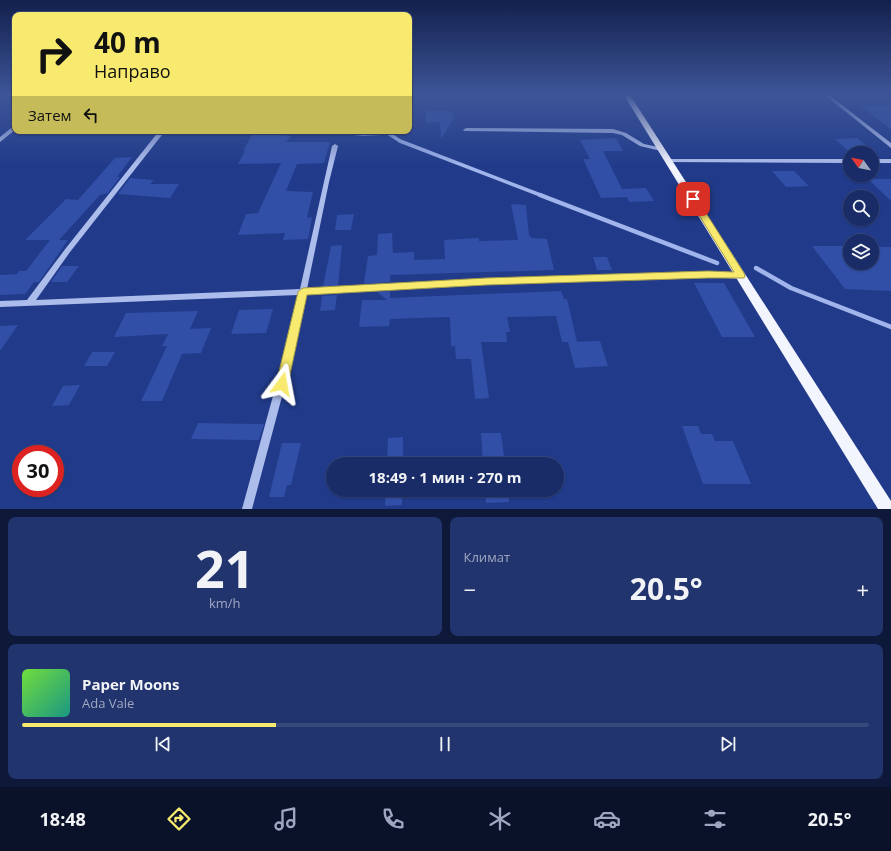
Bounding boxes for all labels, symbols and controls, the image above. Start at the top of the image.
text: 40 m [94,23,161,61]
icon: right [28,28,80,80]
text: Направо [94,59,171,83]
icon: left [80,104,102,126]
text: Затем [28,105,72,125]
north arrow [843,146,879,182]
map controls [843,146,879,270]
pin [676,182,710,216]
icon: arrive [682,188,704,210]
button: search [843,190,879,226]
button: layers [843,234,879,270]
position arrow [261,363,303,405]
speed limit sign: 30 [12,445,64,497]
text: 18:49 · 1 мин · 270 m [369,467,521,487]
text: 21 [195,532,254,603]
text: Климат [464,548,510,566]
text: 20.5° [630,568,703,609]
text: − [464,574,476,604]
text: + [856,574,869,604]
text: km/h [209,594,241,612]
text: Paper Moons [82,674,180,694]
text: Ada Vale [82,694,134,712]
icon: previous [152,733,174,755]
icon: pause [434,733,456,755]
icon: next [717,733,739,755]
icon: directions [165,805,193,833]
icon: music [272,805,300,833]
icon: phone [379,805,407,833]
icon: climate [486,805,514,833]
icon: car [593,805,621,833]
icon: filters [701,805,729,833]
text: 18:48 [40,807,86,831]
text: 20.5° [808,807,851,831]

